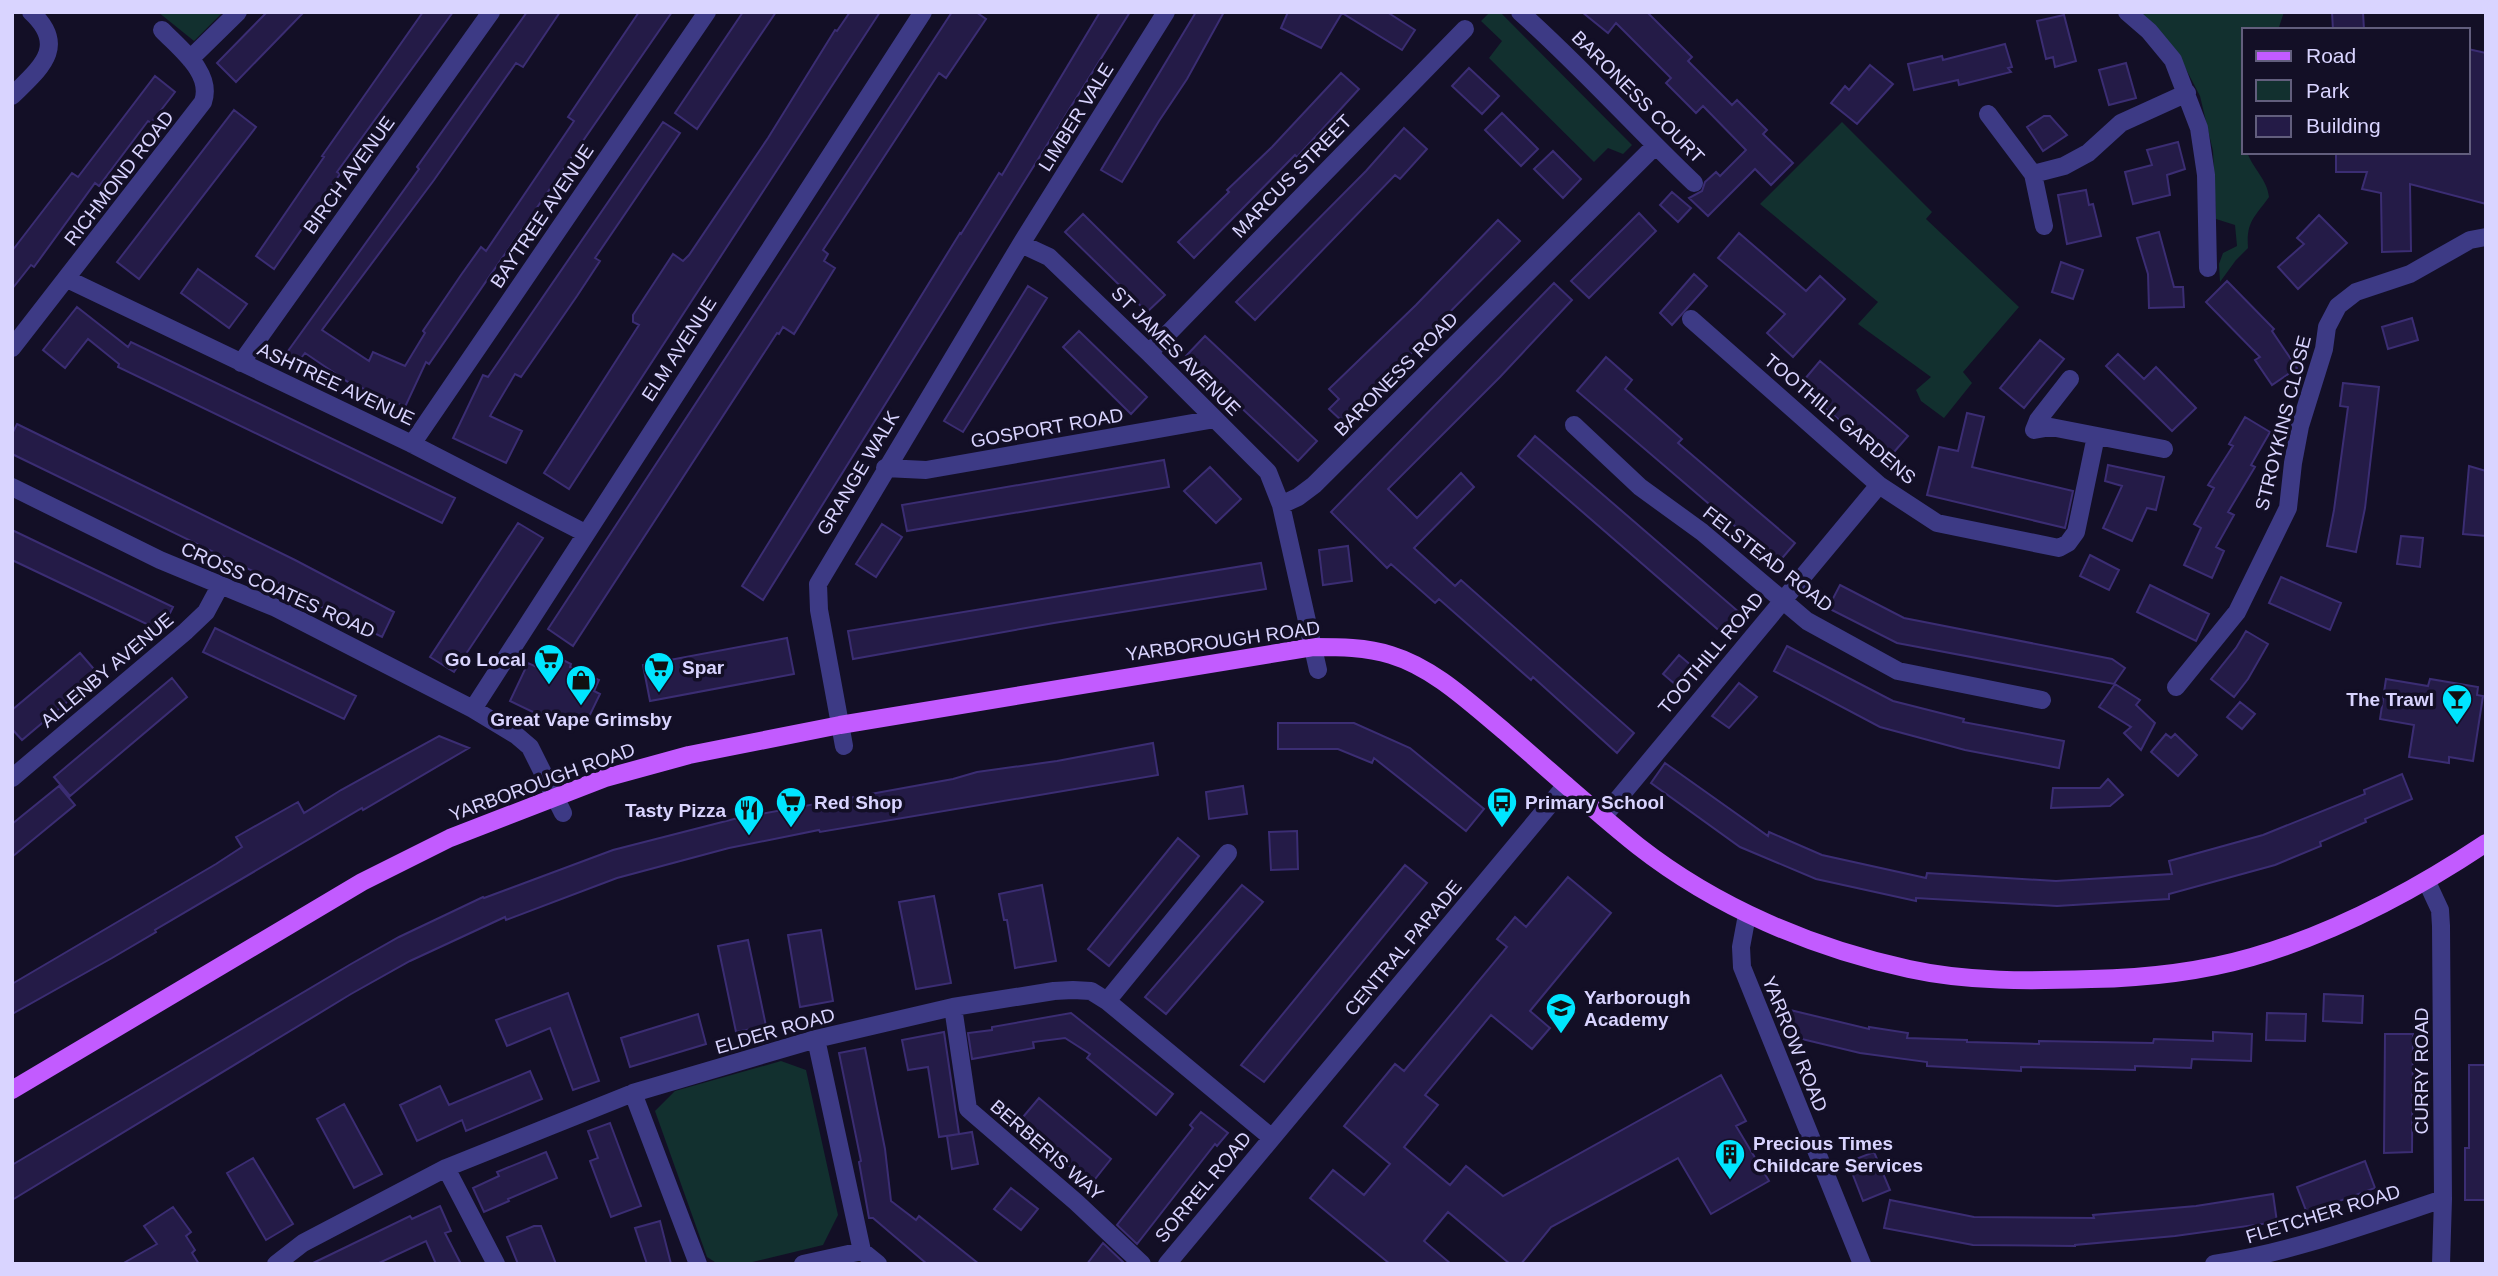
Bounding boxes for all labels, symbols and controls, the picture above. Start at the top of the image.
street label: BARONESS COURT [1568,27,1709,168]
legend [2242,28,2470,154]
text: Road [2306,44,2356,67]
street label: LIMBER VALE [1034,59,1118,175]
text: Park [2306,79,2350,102]
street label: RICHMOND ROAD [60,107,178,249]
street label: MARCUS STREET [1228,110,1356,242]
street label: BIRCH AVENUE [299,112,399,238]
text: Building [2306,114,2381,137]
street label: BAYTREE AVENUE [486,140,598,292]
street label: ST JAMES AVENUE [1107,282,1245,420]
street label: ELM AVENUE [638,293,720,405]
street label: BARONESS ROAD [1330,308,1462,440]
street label: STROYKINS CLOSE [2251,333,2315,513]
street label: ASHTREE AVENUE [254,338,418,430]
street label: TOOTHILL GARDENS [1760,350,1920,488]
street label: GOSPORT ROAD [969,404,1125,452]
street label: GRANGE WALK [813,407,903,539]
street label: FELSTEAD ROAD [1699,502,1837,616]
street label: CROSS COATES ROAD [178,538,378,642]
street label: TOOTHILL ROAD [1654,588,1768,718]
street label: ALLENBY AVENUE [37,609,177,731]
street label: YARBOROUGH ROAD [1124,617,1322,665]
supermarket icon: Go Local [532,642,566,686]
place label: Go Local [445,649,526,670]
supermarket icon: Spar [642,650,676,694]
place label: Spar [682,657,725,678]
shop icon: Great Vape Grimsby [564,663,598,707]
bar icon: The Trawl [2440,682,2474,726]
place label: The Trawl [2346,689,2434,710]
place label: Great Vape Grimsby [490,709,672,730]
street label: YARBOROUGH ROAD [446,739,638,825]
supermarket icon: Red Shop [774,785,808,829]
bus stop icon: Primary School [1485,785,1519,829]
place label: Red Shop [814,792,903,813]
place label: Primary School [1525,792,1664,813]
restaurant icon: Tasty Pizza [732,793,766,837]
place label: Tasty Pizza [625,800,726,821]
street label: CENTRAL PARADE [1340,876,1466,1020]
street label: YARROW ROAD [1758,973,1832,1115]
place label: Yarborough Academy [1584,987,1691,1030]
school or university icon: Yarborough Academy [1544,991,1578,1035]
street label: ELDER ROAD [713,1004,837,1058]
street label: CURRY ROAD [2411,1007,2432,1135]
street label: BERBERIS WAY [986,1095,1108,1205]
street label: SORREL ROAD [1151,1128,1255,1246]
place label: Precious Times Childcare Services [1753,1133,1923,1176]
building icon: Precious Times Childcare Services [1713,1137,1747,1181]
street label: FLETCHER ROAD [2243,1181,2403,1247]

